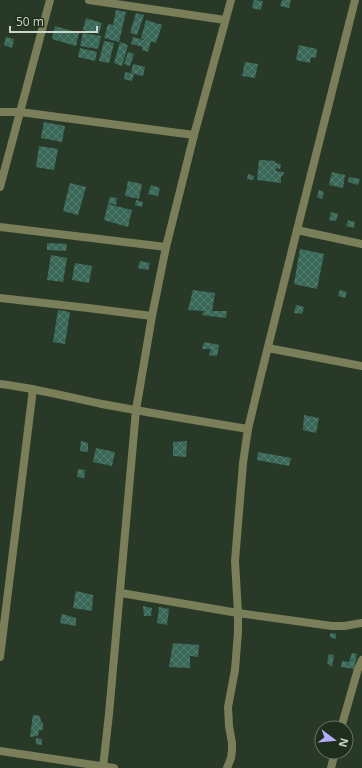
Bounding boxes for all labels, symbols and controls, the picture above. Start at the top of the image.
scale bar [10,8,97,34]
text: 50 m [16,13,44,30]
north arrow [314,720,354,760]
text: N [336,737,353,749]

